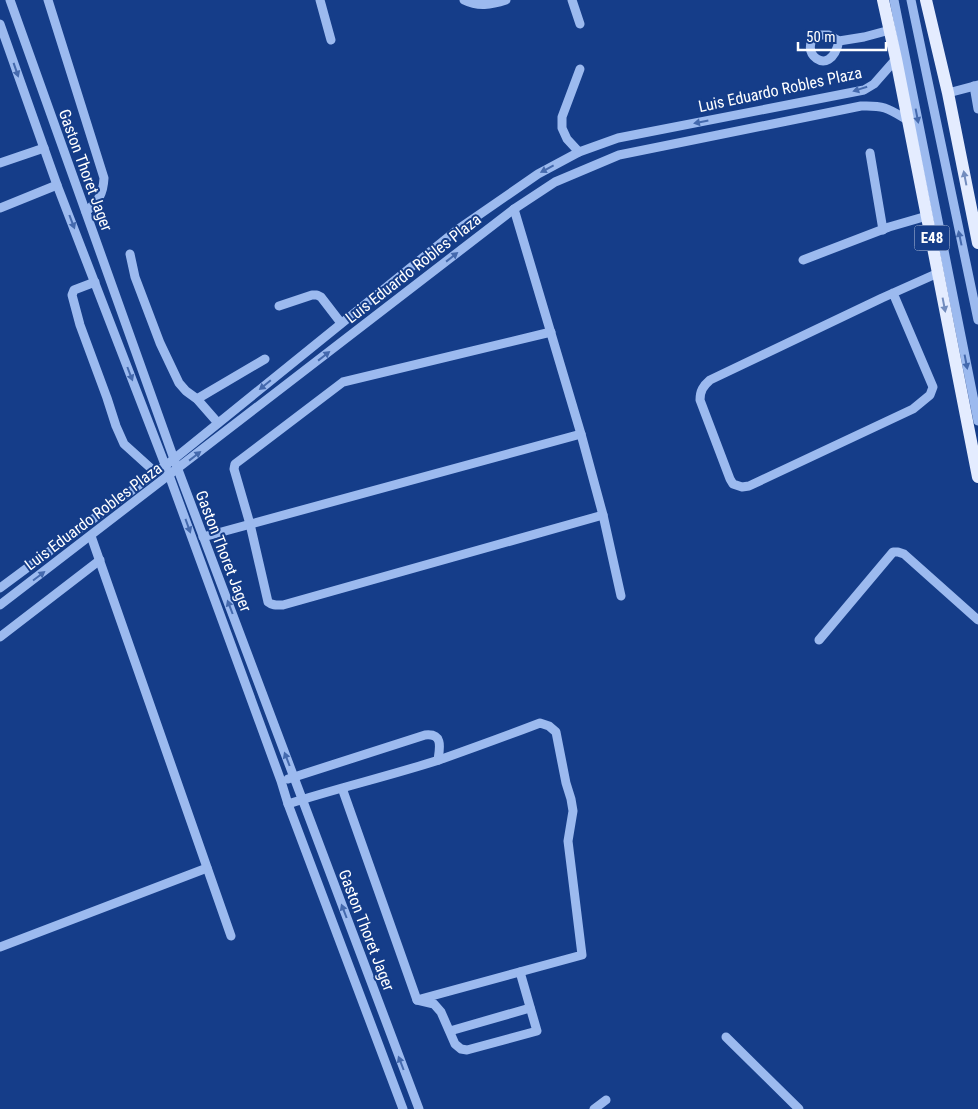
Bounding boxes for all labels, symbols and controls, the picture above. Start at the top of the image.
scale bar [798,20,886,52]
text: 50 m [806,28,836,46]
one-way arrow [13,62,20,77]
street label: Luis Eduardo Robles Plaza [697,63,864,116]
one-way arrow [852,86,867,94]
street label: Gaston Thoret Jager [55,107,116,234]
one-way arrow [914,109,922,125]
one-way arrow [692,118,708,126]
one-way arrow [539,165,554,173]
one-way arrow [961,171,969,186]
street label: Luis Eduardo Robles Plaza [342,210,485,327]
one-way arrow [68,215,76,230]
road number: E48 [914,226,950,250]
one-way arrow [956,229,964,245]
one-way arrow [446,251,459,262]
one-way arrow [941,297,949,313]
one-way arrow [317,351,330,362]
one-way arrow [962,354,970,369]
one-way arrow [127,367,135,381]
one-way arrow [259,379,272,390]
one-way arrow [189,450,202,461]
street label: Luis Eduardo Robles Plaza [21,459,166,574]
street label: Gaston Thoret Jager [192,488,255,615]
one-way arrow [184,519,192,534]
one-way arrow [32,571,46,581]
one-way arrow [225,600,233,614]
one-way arrow [283,751,291,766]
street label: Gaston Thoret Jager [335,867,398,994]
one-way arrow [340,904,347,919]
one-way arrow [397,1056,405,1071]

